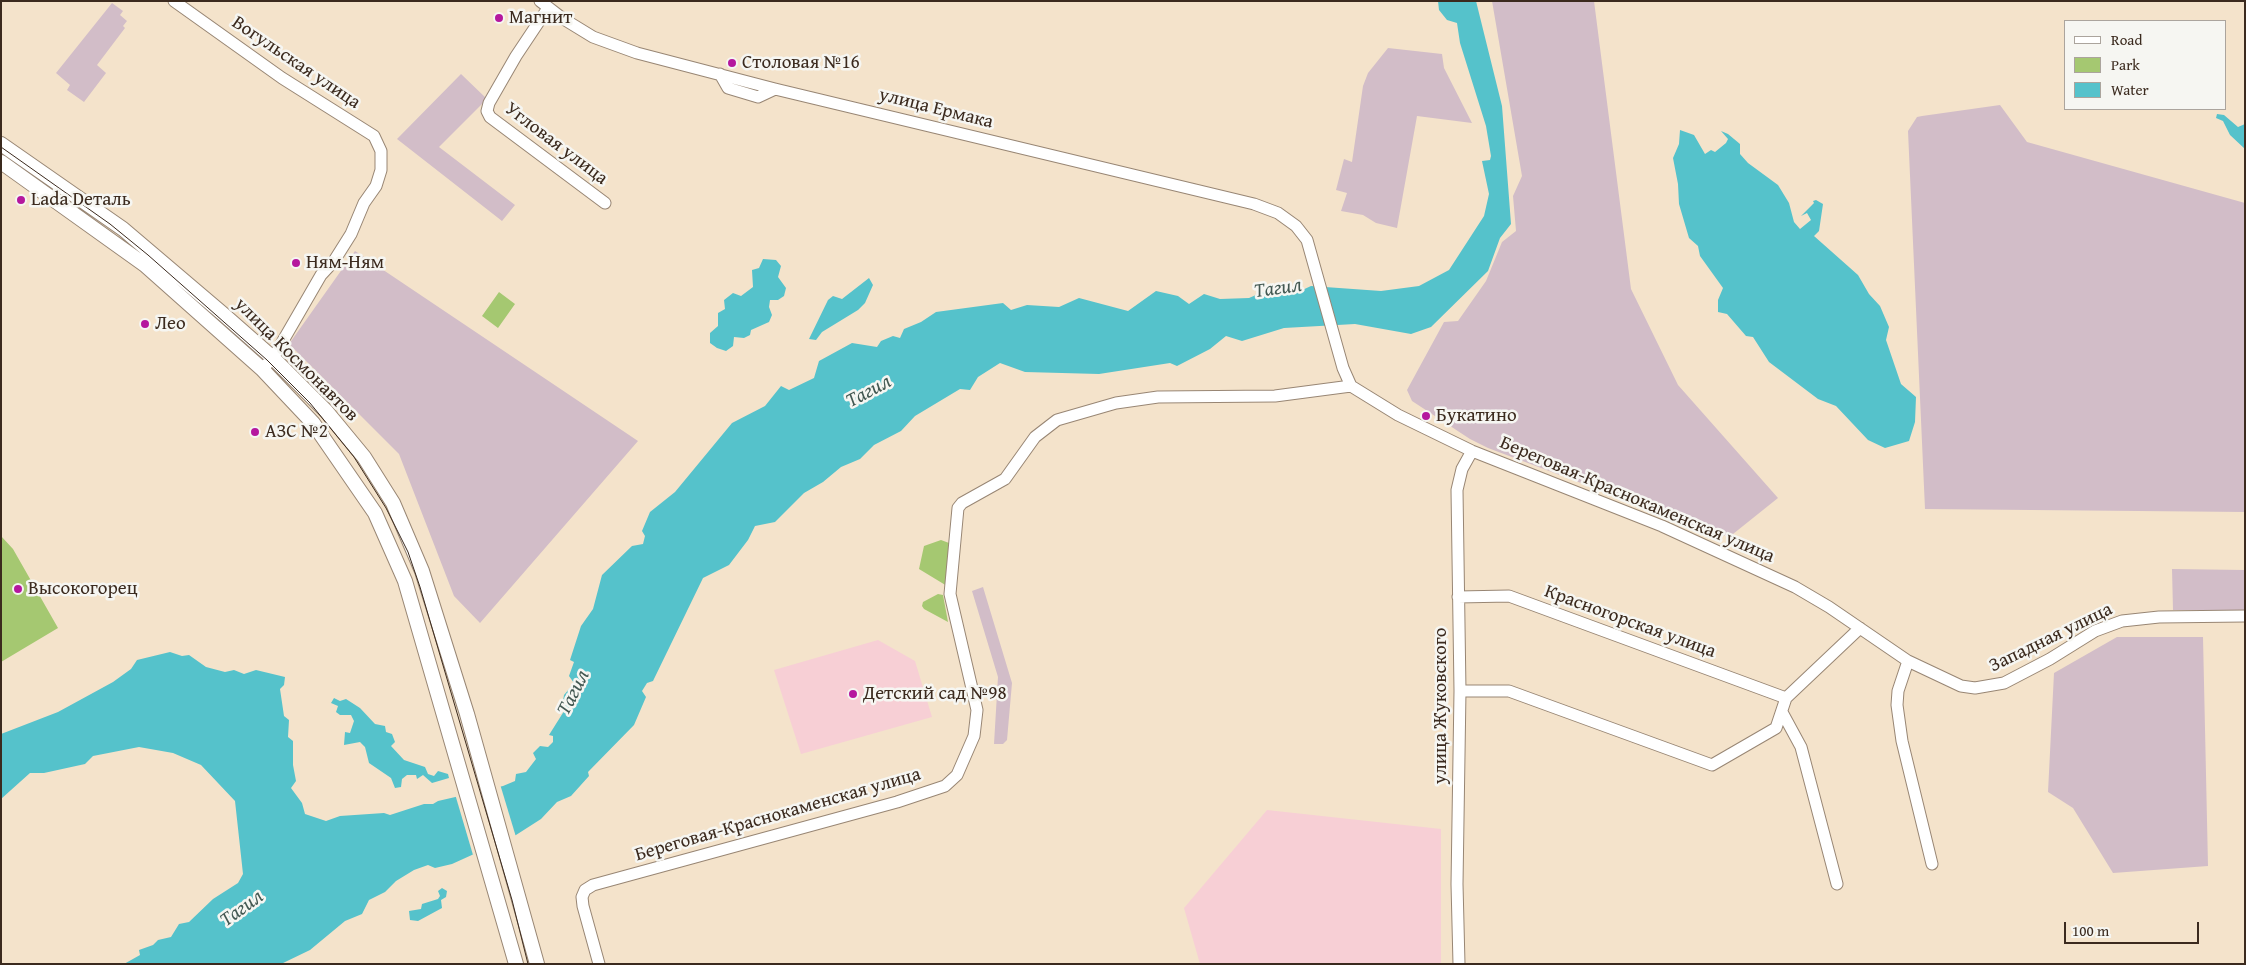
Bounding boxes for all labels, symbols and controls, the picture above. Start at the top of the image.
place label: Магнит [509,7,572,29]
street label: Вогульская улица [227,12,365,114]
marker: Магнит [493,12,505,24]
legend [2064,20,2226,110]
text: Road [2111,29,2142,50]
place label: Столовая №16 [742,52,860,74]
text: Park [2111,54,2140,75]
marker: Столовая №16 [726,57,738,69]
text: Water [2111,79,2149,100]
street label: улица Ермака [877,84,995,134]
street label: Угловая улица [500,98,612,190]
place label: Lada Dеталь [31,189,131,211]
marker: Lada Dеталь [15,194,27,206]
place label: Ням-Ням [306,252,384,274]
marker: Ням-Ням [290,257,302,269]
water label: Тагил [1253,274,1303,304]
street label: улица Космонавтов [229,293,363,427]
place label: Лео [155,313,186,335]
marker: Лео [139,318,151,330]
water label: Тагил [842,370,896,414]
place label: Букатино [1436,405,1517,427]
marker: Букатино [1420,410,1432,422]
place label: АЗС №2 [265,421,328,443]
marker: АЗС №2 [249,426,261,438]
street label: Береговая-Краснокаменская улица [1496,432,1778,568]
place label: Высокогорец [28,578,138,600]
street label: Красногорская улица [1541,580,1719,664]
marker: Высокогорец [12,583,24,595]
street label: Западная улица [1986,598,2116,678]
street label: улица Жуковского [1430,628,1452,784]
water label: Тагил [552,666,596,720]
place label: Детский сад №98 [863,683,1007,705]
marker: Детский сад №98 [847,688,859,700]
street label: Береговая-Краснокаменская улица [633,763,923,867]
water label: Тагил [216,885,268,933]
scale bar [2066,912,2201,944]
text: 100 m [2072,920,2109,941]

